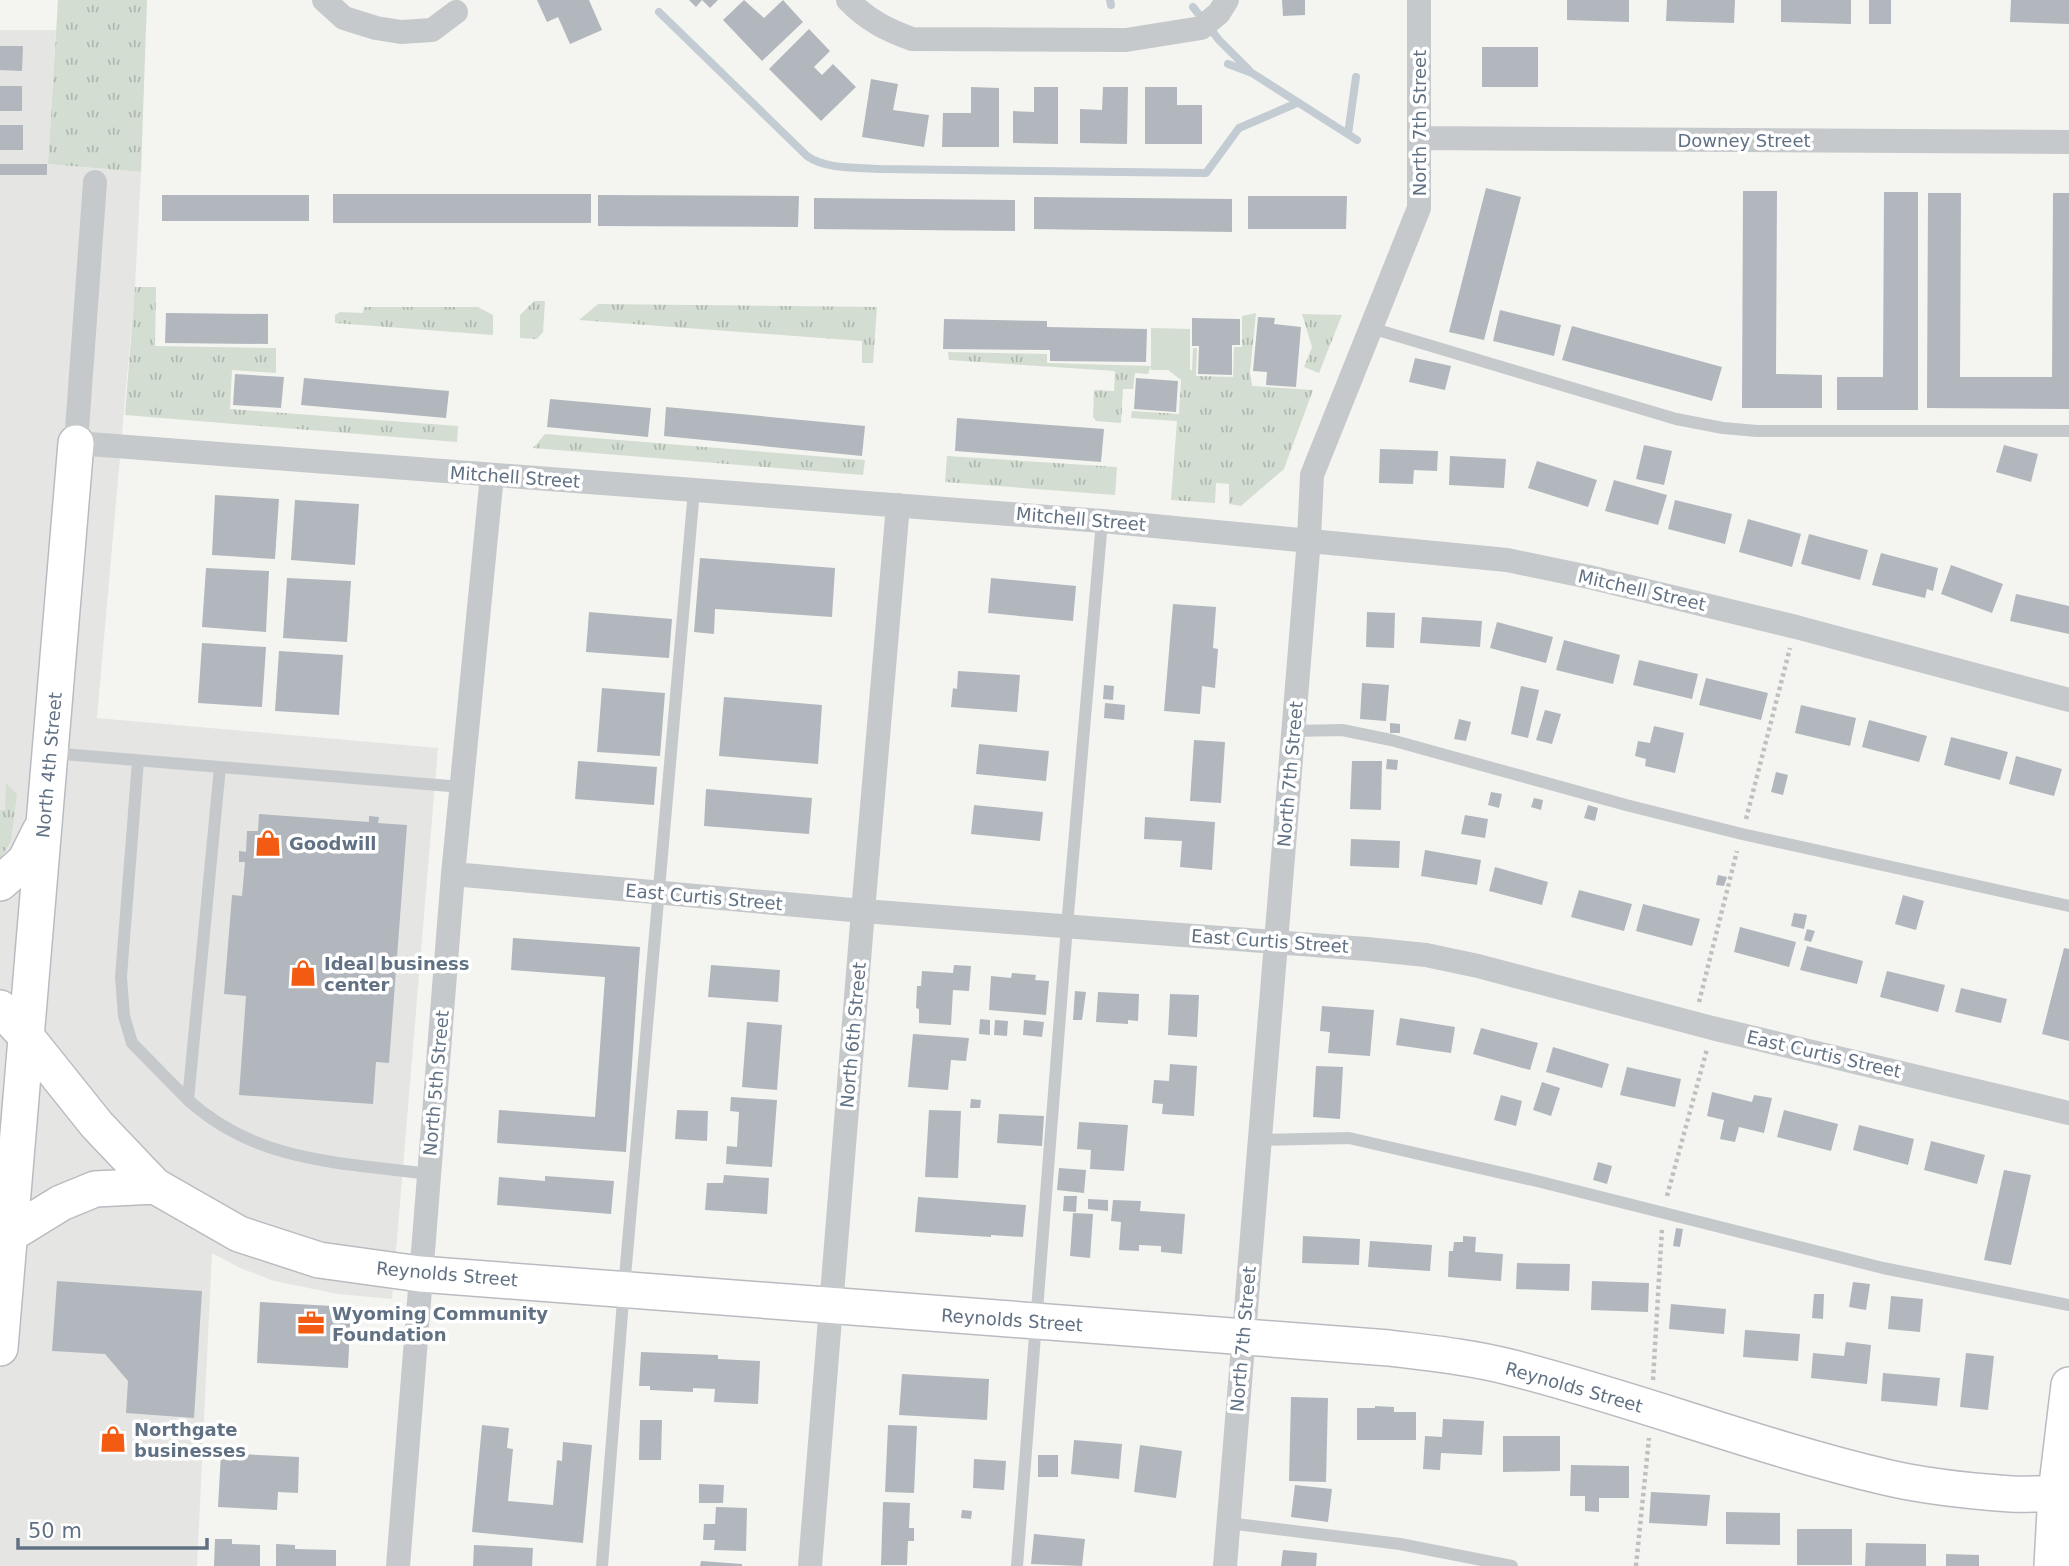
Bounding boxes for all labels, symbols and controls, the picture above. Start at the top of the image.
street label: North 7th Street [1409,50,1430,196]
street label: Downey Street [1677,130,1811,151]
street label: Mitchell Street [449,462,581,492]
street label: Mitchell Street [1015,503,1147,535]
street label: Mitchell Street [1576,565,1708,615]
street label: North 4th Street [32,691,66,839]
street label: North 7th Street [1273,700,1307,848]
shop icon: Goodwill [253,828,283,858]
place label: Goodwill [289,833,377,854]
street label: East Curtis Street [624,880,784,914]
street label: East Curtis Street [1191,925,1349,957]
place label: Ideal business center [324,953,469,995]
shop icon: Ideal business center [288,958,318,988]
street label: North 6th Street [836,961,870,1109]
street label: North 5th Street [419,1009,453,1157]
street label: East Curtis Street [1745,1026,1903,1082]
street label: Reynolds Street [375,1257,519,1291]
street label: North 7th Street [1226,1265,1260,1413]
place label: Wyoming Community Foundation [332,1303,548,1345]
street label: Reynolds Street [940,1305,1084,1335]
office icon: Wyoming Community Foundation [296,1308,326,1338]
street label: Reynolds Street [1503,1357,1645,1417]
place label: Northgate businesses [134,1419,246,1461]
shop icon: Northgate businesses [98,1424,128,1454]
scale bar [18,1506,206,1550]
text: 50 m [28,1519,82,1543]

